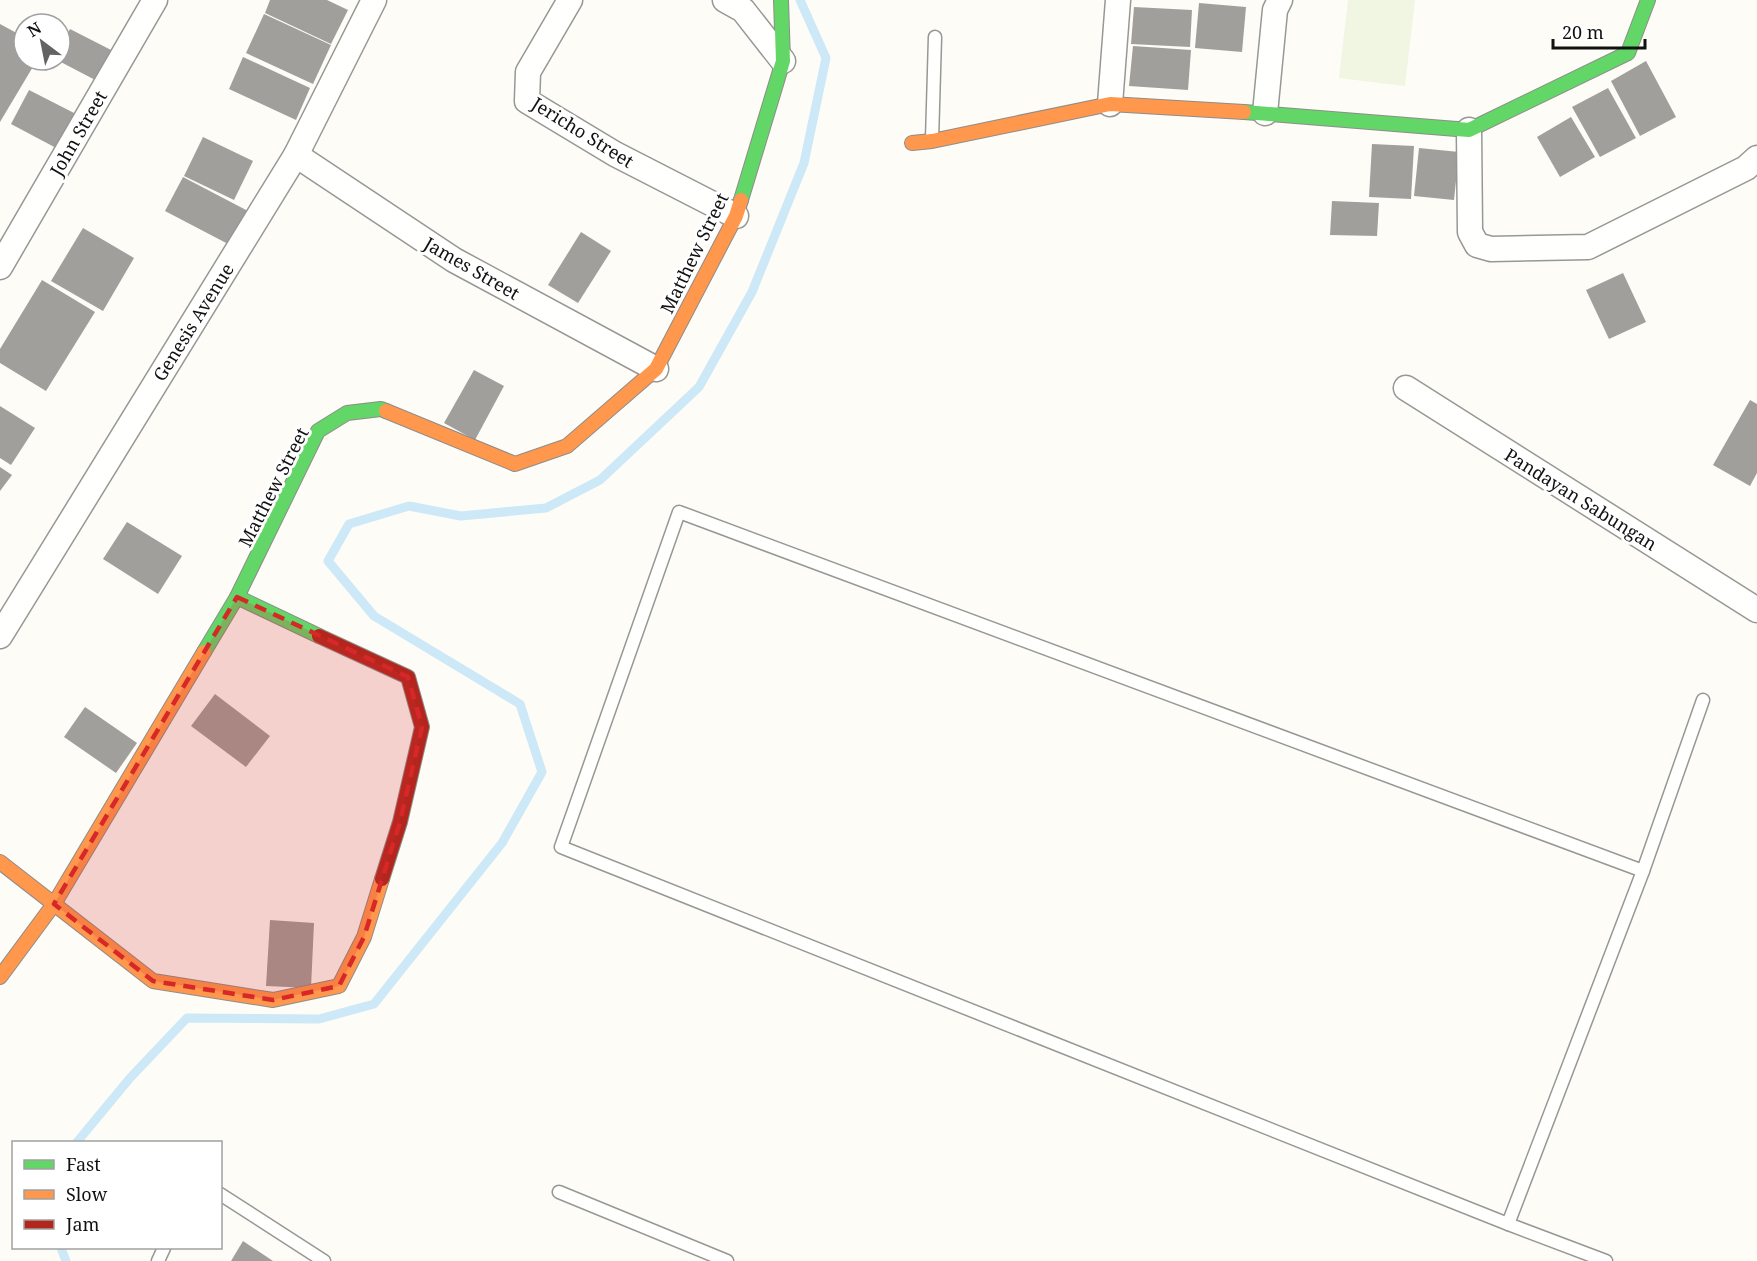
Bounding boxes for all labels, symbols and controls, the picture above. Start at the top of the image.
north arrow [12,12,72,72]
scale bar [1553,12,1644,50]
text: N [23,16,46,42]
text: 20 m [1562,20,1604,44]
street label: John Street [43,86,112,181]
street label: Jericho Street [527,91,638,173]
street label: Matthew Street [654,189,734,317]
street label: James Street [419,231,524,305]
street label: Genesis Avenue [147,259,239,385]
street label: Matthew Street [233,423,313,551]
street label: Pandayan Sabungan [1500,442,1662,556]
legend [12,1141,222,1249]
text: Fast [66,1152,101,1176]
text: Slow [66,1182,108,1206]
text: Jam [65,1212,100,1236]

